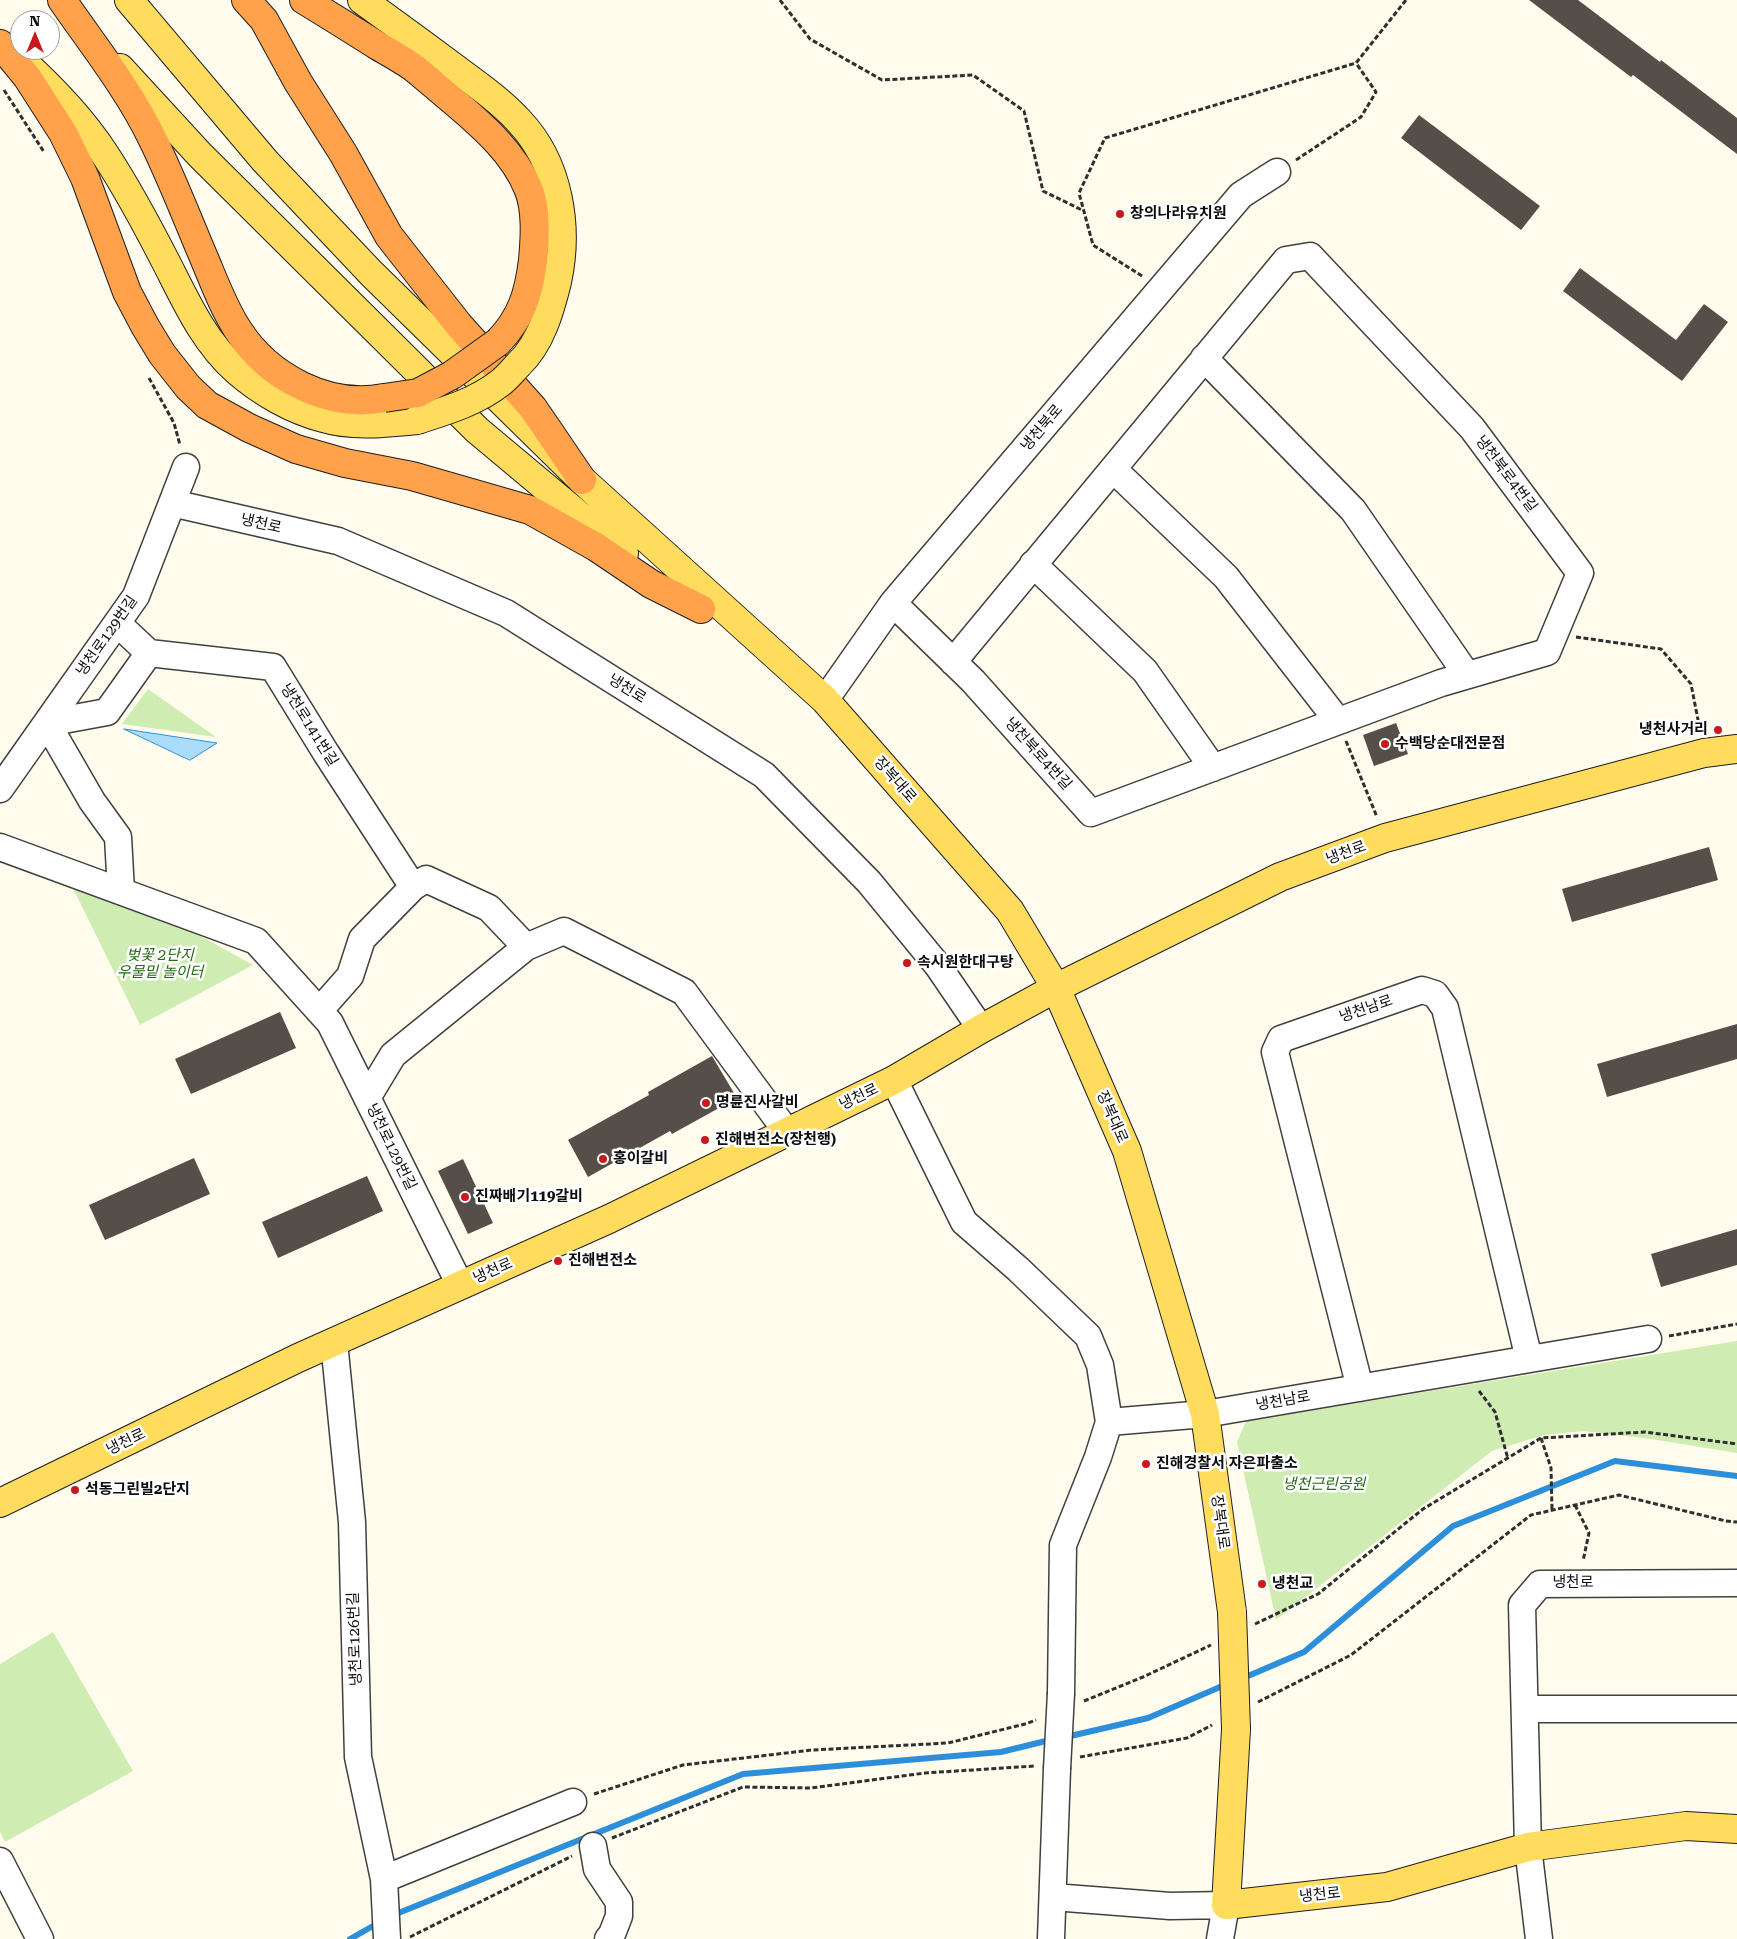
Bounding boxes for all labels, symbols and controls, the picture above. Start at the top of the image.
north arrow [10,10,60,60]
text: N [30,13,40,29]
place label: 창의나라유치원 [1130,205,1227,223]
marker: 창의나라유치원 [1114,208,1126,220]
street label: 냉천북로 [1017,401,1067,455]
street label: 냉천북로4번길 [1471,432,1541,516]
street label: 냉천로 [239,511,283,537]
street label: 냉천로129번길 [73,592,141,680]
street label: 냉천로 [605,670,649,708]
street label: 냉천로141번길 [276,680,342,770]
street label: 냉천북로4번길 [1001,714,1075,794]
place label: 냉천사거리 [1639,721,1708,739]
marker: 냉천사거리 [1712,724,1724,736]
place label: 수백당순대전문점 [1395,735,1505,753]
marker: 수백당순대전문점 [1379,738,1391,750]
street label: 장복대로 [870,753,920,807]
street label: 냉천로 [1323,837,1369,869]
park label: 벚꽃 2단지 우물밑 놀이터 [117,947,203,982]
place label: 속시원한대구탕 [917,954,1014,972]
marker: 속시원한대구탕 [901,957,913,969]
street label: 냉천남로 [1337,992,1395,1026]
street label: 냉천로 [836,1080,882,1114]
street label: 장복대로 [1093,1088,1131,1146]
place label: 명륜진사갈비 [716,1094,799,1112]
marker: 명륜진사갈비 [700,1097,712,1109]
street label: 냉천로129번길 [362,1101,420,1193]
place label: 진해변전소(장천행) [715,1131,836,1149]
marker: 진해변전소(장천행) [699,1134,711,1146]
place label: 홍이갈비 [613,1150,668,1168]
marker: 홍이갈비 [597,1153,609,1165]
place label: 진짜배기119갈비 [475,1188,583,1206]
marker: 진짜배기119갈비 [459,1191,471,1203]
place label: 진해변전소 [568,1252,637,1270]
street label: 냉천로 [470,1254,516,1288]
marker: 진해변전소 [552,1255,564,1267]
street label: 냉천남로 [1254,1387,1312,1415]
street label: 냉천로 [103,1425,149,1459]
place label: 진해경찰서 자은파출소 [1156,1455,1298,1473]
marker: 진해경찰서 자은파출소 [1140,1458,1152,1470]
park label: 냉천근린공원 [1283,1476,1365,1494]
place label: 석동그린빌2단지 [85,1481,190,1499]
marker: 석동그린빌2단지 [69,1484,81,1496]
street label: 장복대로 [1207,1493,1233,1551]
street label: 냉천로 [1552,1574,1594,1592]
place label: 냉천교 [1272,1575,1313,1593]
marker: 냉천교 [1256,1578,1268,1590]
street label: 냉천로126번길 [344,1592,366,1686]
street label: 냉천로 [1298,1884,1342,1906]

